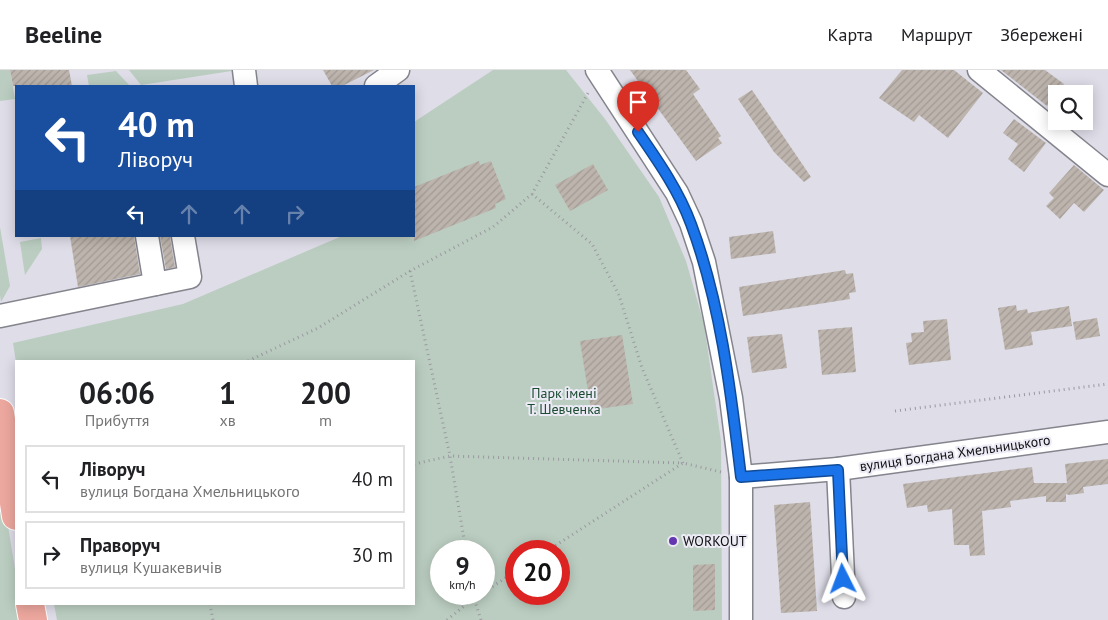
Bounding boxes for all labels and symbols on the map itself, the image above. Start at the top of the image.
pin [617,81,659,132]
park label: Парк імені Т. Шевченка [527,384,601,418]
street label: вулиця Богдана Хмельницького [858,431,1052,475]
place label: WORKOUT [683,532,747,550]
marker: WORKOUT [667,535,679,547]
speed limit sign: 20 [505,540,570,605]
position arrow [816,552,868,604]

